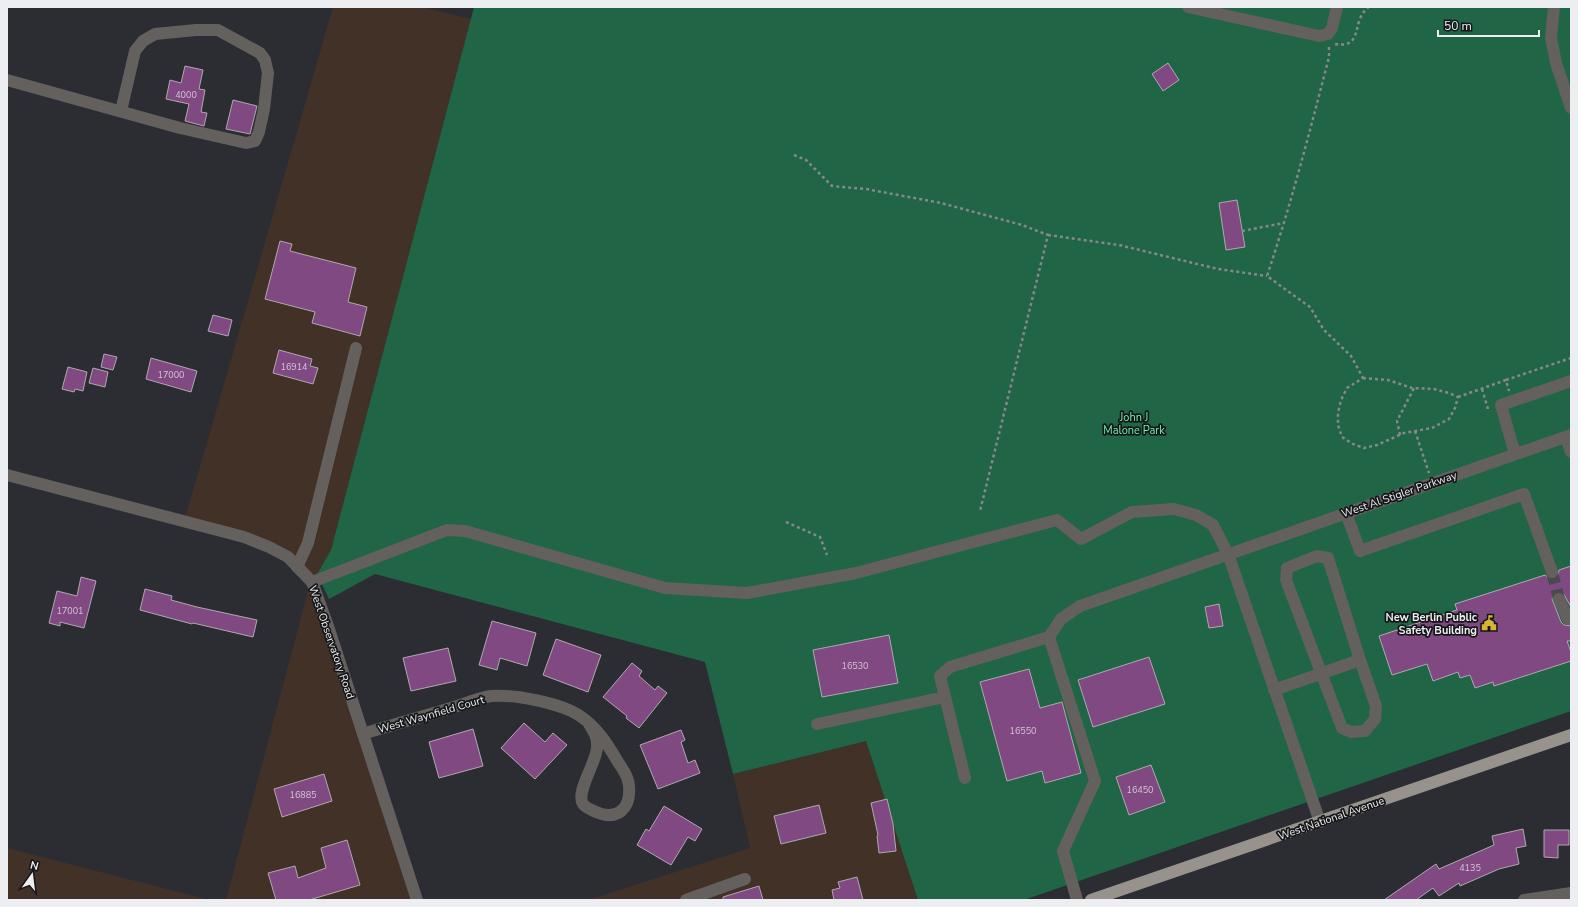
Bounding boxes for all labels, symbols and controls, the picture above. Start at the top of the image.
scale bar [1438,12,1539,38]
text: 50 m [1444,18,1472,34]
house number: 4000 [175,89,197,101]
house number: 16914 [280,361,308,373]
house number: 17000 [157,369,185,381]
park label: John J Malone Park [1103,410,1165,438]
street label: West Al Stigler Parkway [1339,468,1459,521]
street label: West Observatory Road [305,583,358,701]
house number: 17001 [56,605,84,617]
place label: New Berlin Public Safety Building [1385,610,1478,638]
public building icon: New Berlin Public Safety Building [1480,614,1498,632]
house number: 16530 [841,660,869,672]
street label: West Waynfield Court [376,692,486,737]
house number: 16550 [1009,725,1037,737]
house number: 16450 [1126,784,1154,796]
house number: 16885 [289,789,317,801]
street label: West National Avenue [1276,793,1386,844]
north arrow [12,855,52,895]
text: N [28,858,40,874]
house number: 4135 [1459,862,1481,874]

